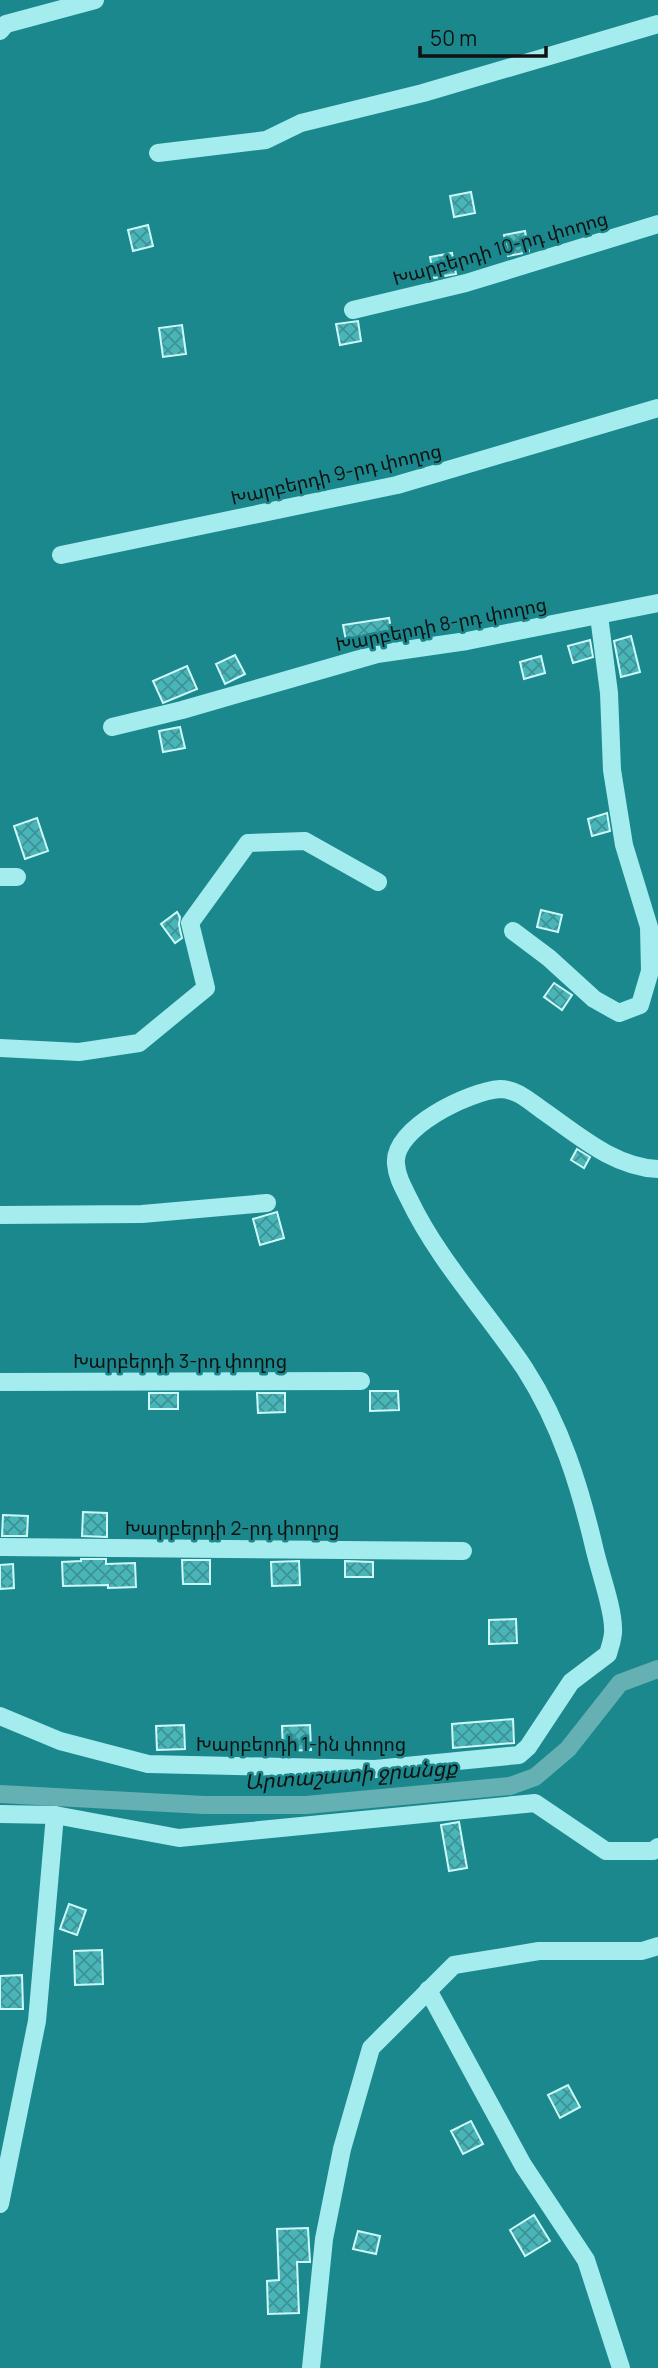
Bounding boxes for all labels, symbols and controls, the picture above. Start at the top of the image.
scale bar [420,14,546,58]
text: 50 m [430,24,477,52]
street label: Խարբերդի 10-րդ փողոց [389,205,611,291]
street label: Խարբերդի 9-րդ փողոց [228,437,444,511]
street label: Խարբերդի 8-րդ փողոց [333,591,549,657]
street label: Խարբերդի 3-րդ փողոց [73,1348,287,1374]
street label: Խարբերդի 2-րդ փողոց [125,1515,339,1541]
street label: Խարբերդի 1-ին փողոց [196,1731,406,1757]
water label: Արտաշատի ջրանցք [243,1752,460,1795]

